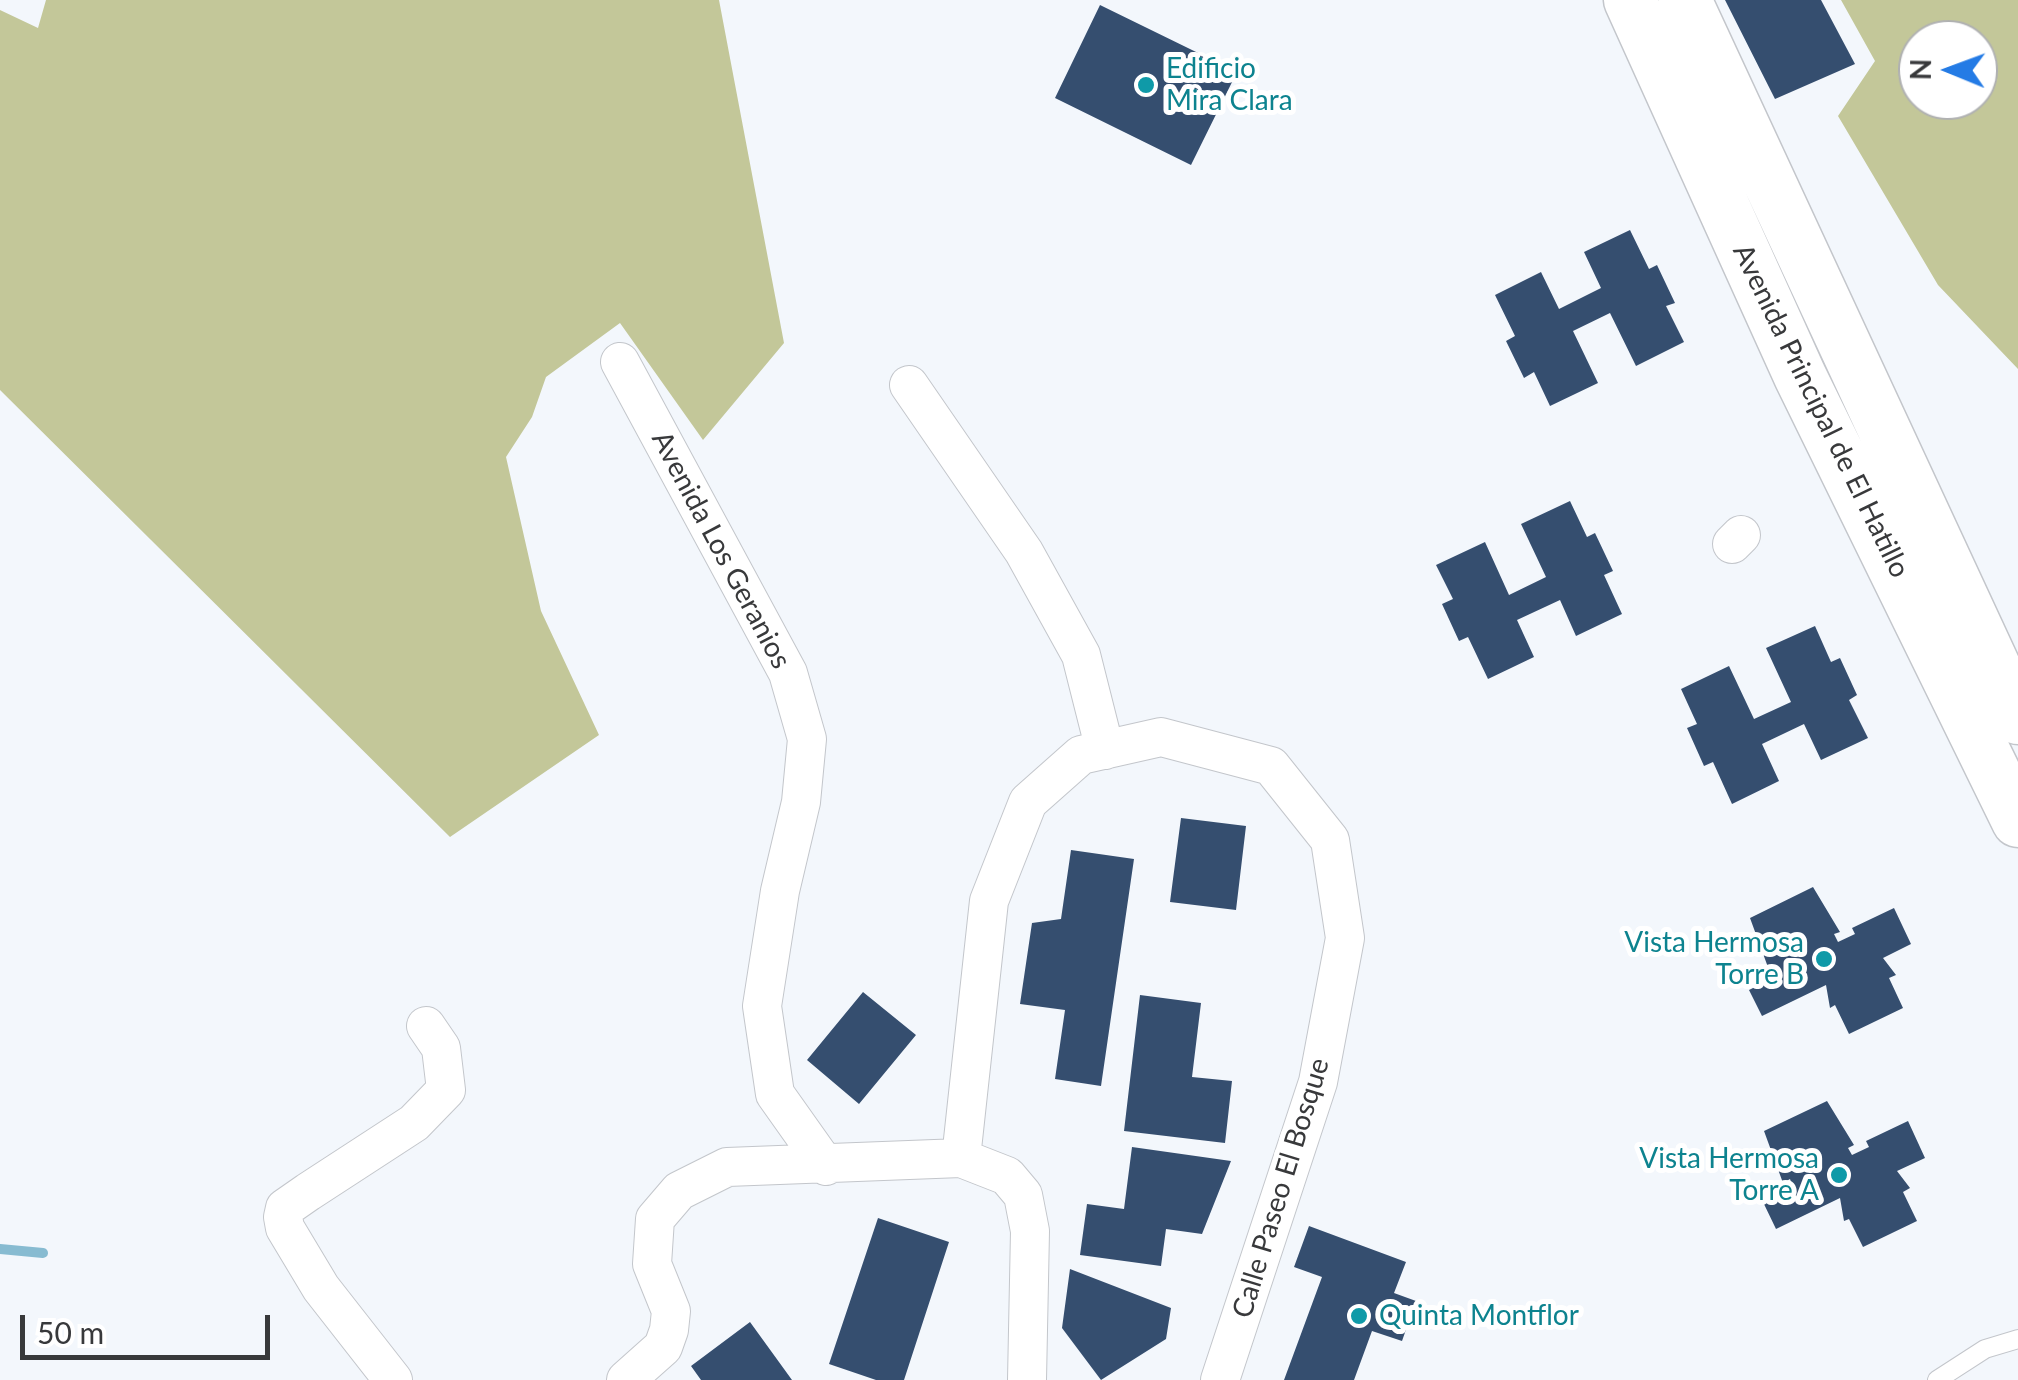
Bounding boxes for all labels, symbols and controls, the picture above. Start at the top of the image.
north arrow [1898,20,1998,120]
place label: Edificio Mira Clara [1166,52,1293,118]
text: N [1903,58,1937,81]
marker: Edificio Mira Clara [1135,74,1157,96]
street label: Avenida Principal de El Hatillo [1725,239,1917,583]
street label: Avenida Los Geranios [644,426,798,674]
place label: Vista Hermosa Torre B [1624,926,1804,992]
marker: Vista Hermosa Torre B [1813,948,1835,970]
street label: Calle Paseo El Bosque [1225,1054,1337,1322]
place label: Vista Hermosa Torre A [1639,1142,1819,1208]
marker: Vista Hermosa Torre A [1828,1164,1850,1186]
scale bar [25,1295,275,1357]
place label: Quinta Montflor [1379,1299,1579,1333]
marker: Quinta Montflor [1348,1305,1370,1327]
text: 50 m [37,1314,104,1350]

